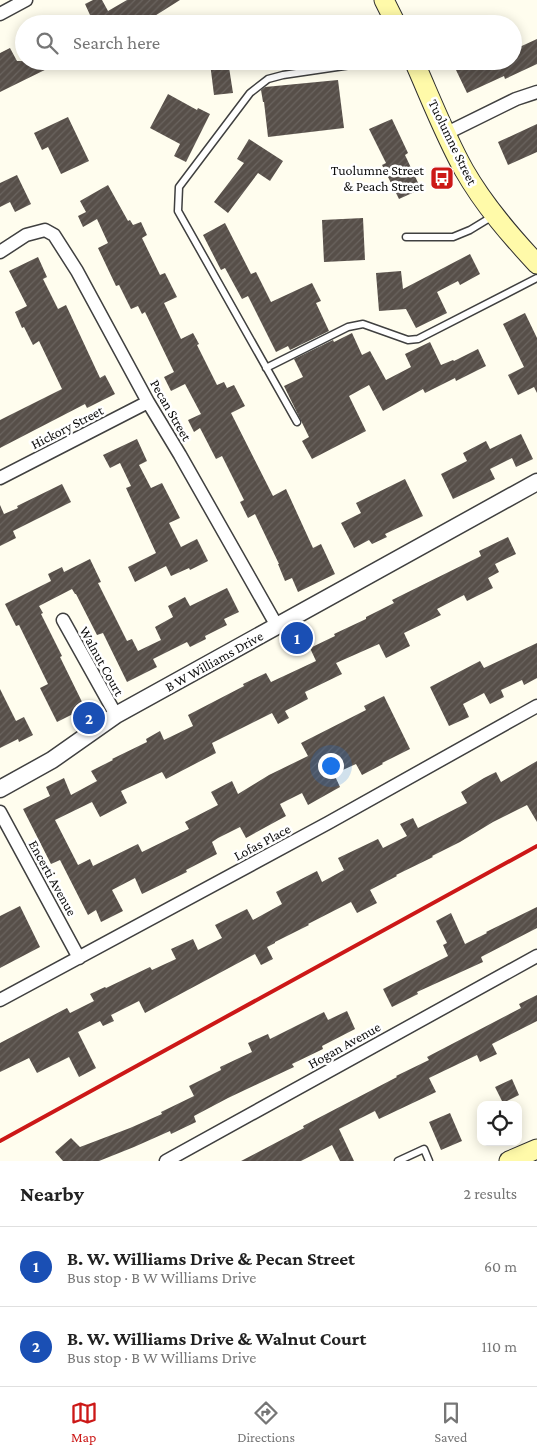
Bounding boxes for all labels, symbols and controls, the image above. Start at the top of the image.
search box [15,15,522,70]
icon: search [33,29,61,57]
text: Search here [73,32,160,53]
street label: Tuolumne Street [425,97,481,188]
place label: Tuolumne Street & Peach Street [331,162,424,194]
bus stop icon: Tuolumne Street & Peach Street [429,165,455,191]
street label: Pecan Street [147,376,195,444]
street label: Hickory Street [28,402,106,452]
pin: 1 [281,619,313,657]
street label: Walnut Court [76,624,128,699]
street label: B W Williams Drive [162,627,266,695]
pin: 2 [73,699,105,737]
your location [318,753,344,779]
street label: Lofas Place [231,820,293,864]
street label: Encerti Avenue [26,837,80,919]
street label: Hogan Avenue [305,1018,383,1072]
map controls [477,1101,522,1146]
button: locate [477,1101,522,1146]
text: Nearby [20,1182,84,1206]
text: 2 results [464,1185,517,1202]
text: B. W. Williams Drive & Pecan Street [67,1248,355,1269]
text: 1 [33,1258,39,1275]
text: 60 m [484,1258,517,1275]
text: Bus stop · B W Williams Drive [67,1269,256,1286]
text: B. W. Williams Drive & Walnut Court [67,1328,366,1349]
text: 2 [32,1338,40,1355]
text: 110 m [481,1338,517,1355]
text: Bus stop · B W Williams Drive [67,1349,256,1366]
tab: Map [70,1399,98,1445]
tab: Directions [237,1399,295,1445]
tab: Saved [434,1399,467,1445]

